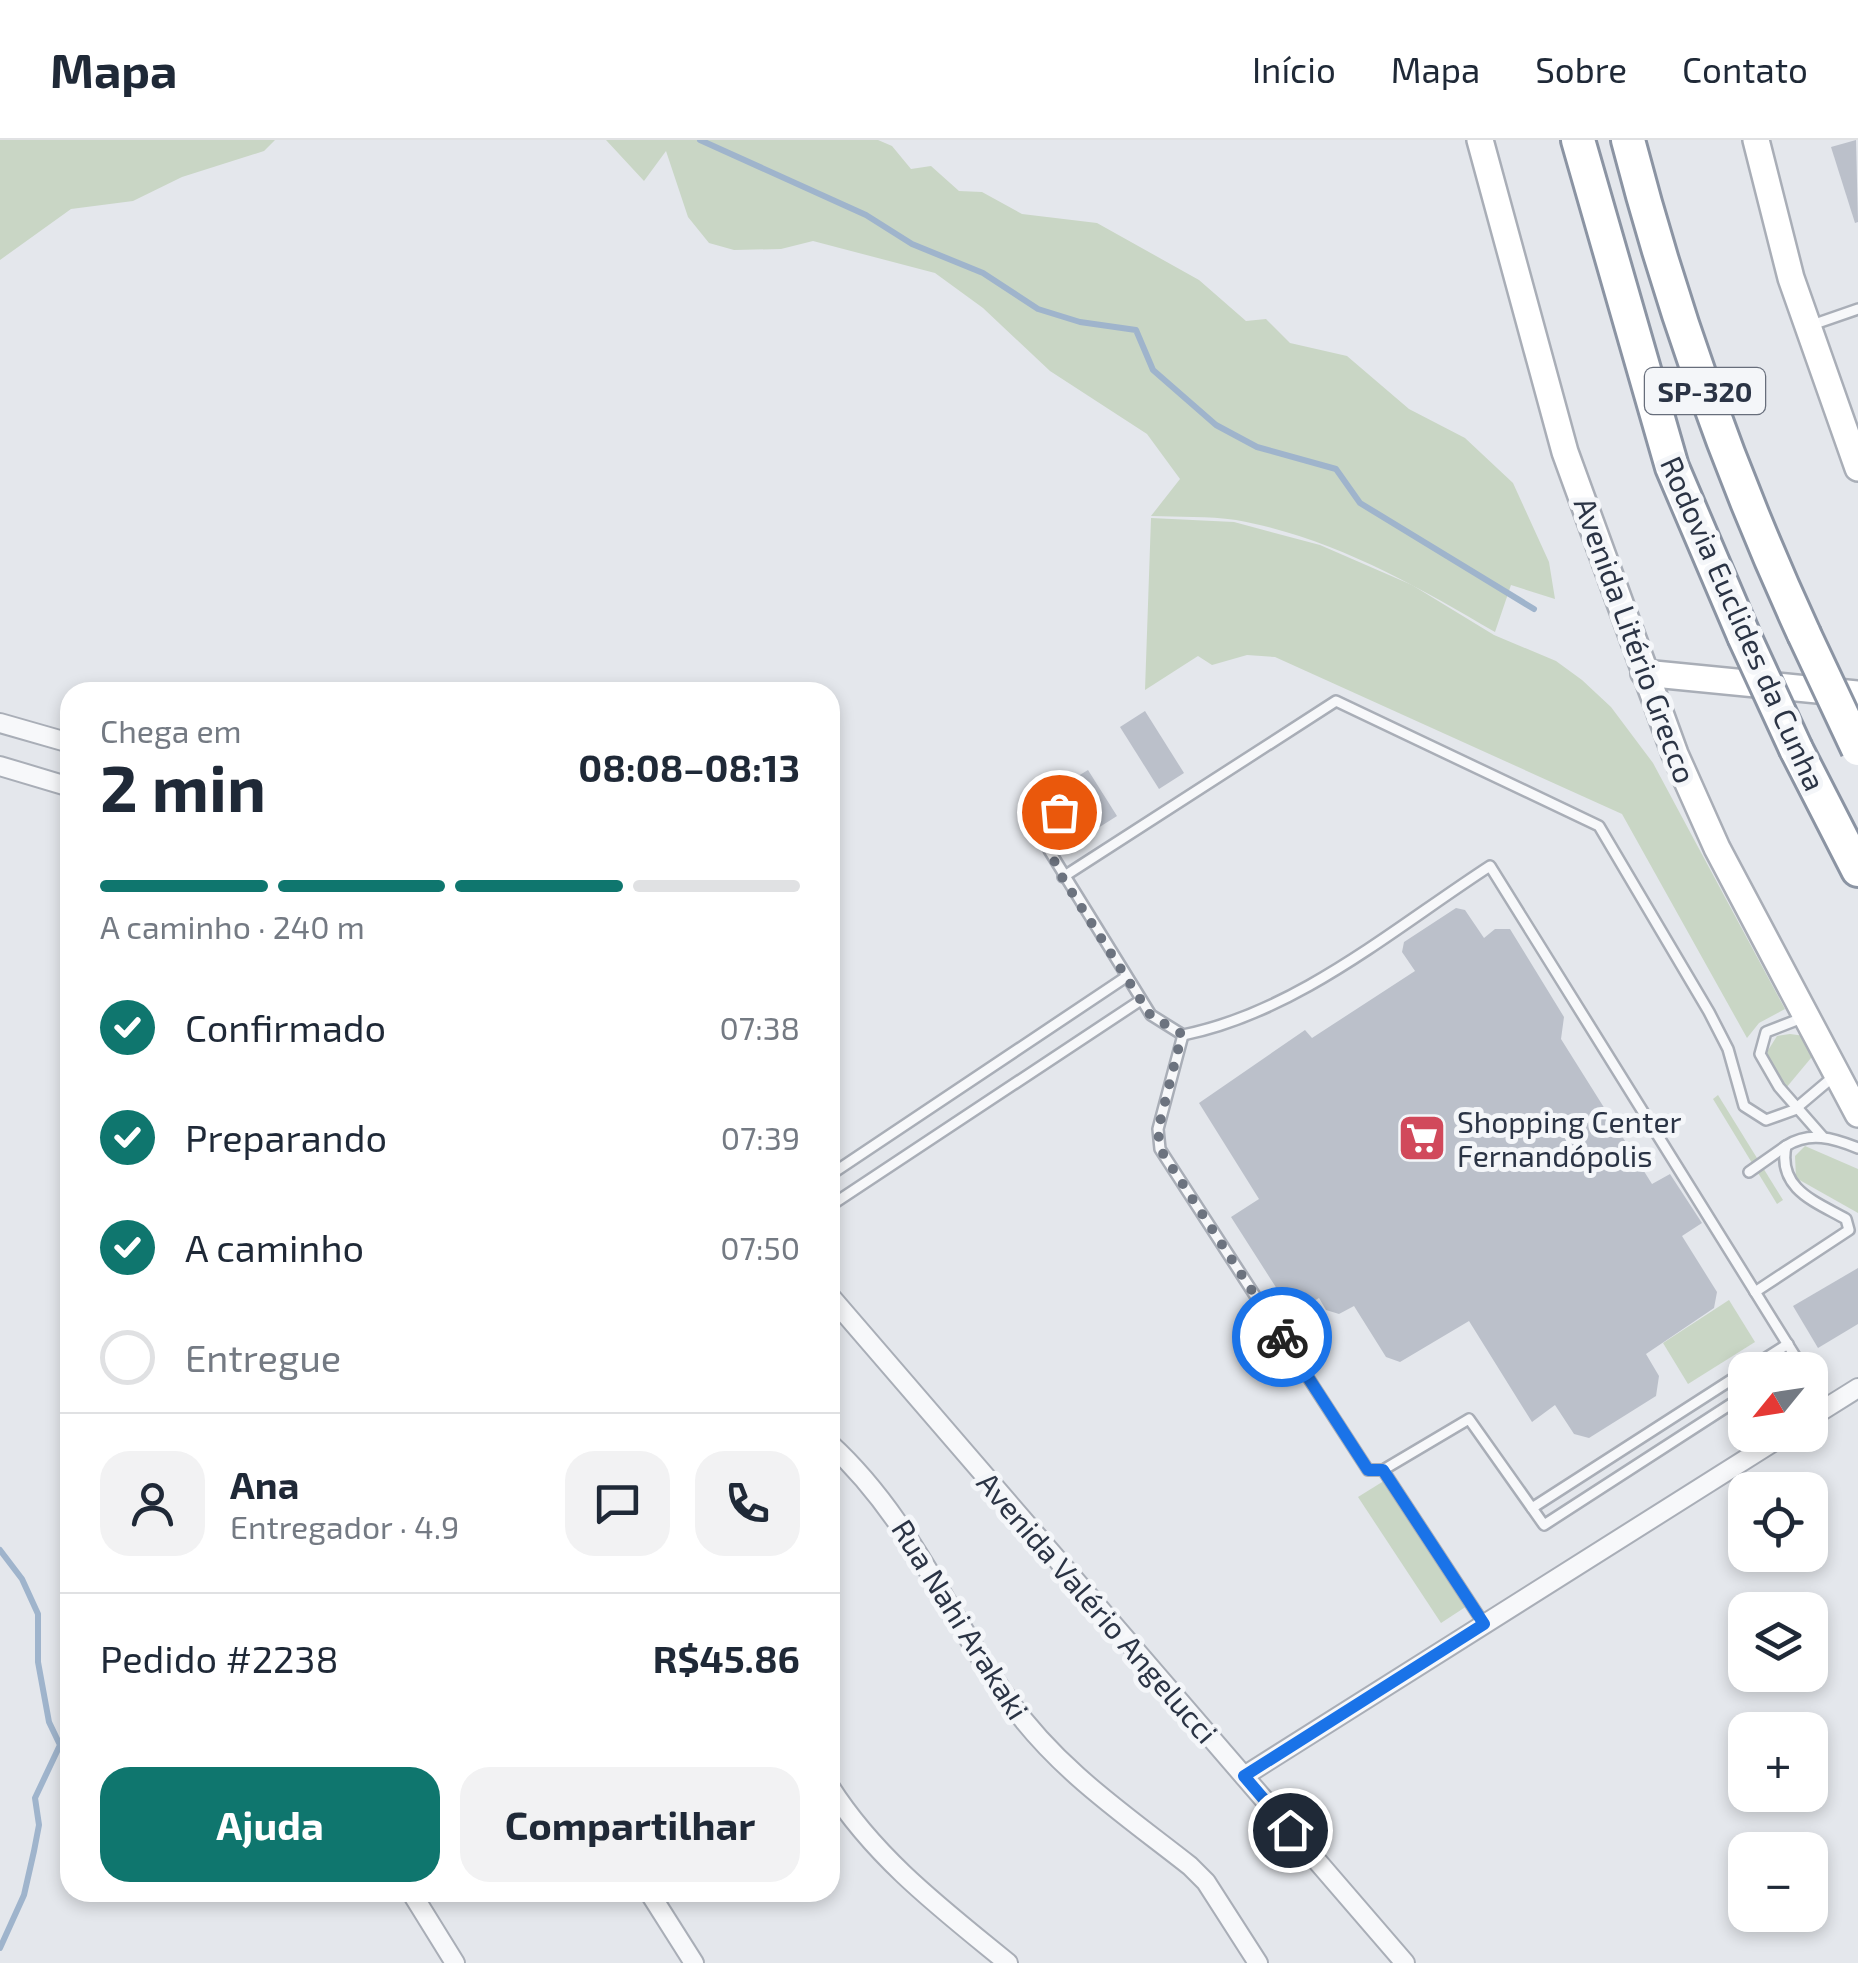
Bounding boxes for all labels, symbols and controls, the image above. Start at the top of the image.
text: Mapa [50,40,177,98]
text: Início [1252,48,1336,90]
text: Mapa [1391,48,1480,90]
text: Sobre [1535,48,1627,90]
text: Contato [1682,48,1808,90]
road number: SP-320 [1645,368,1765,414]
street label: Rodovia Euclides da Cunha [1654,450,1834,796]
street label: Avenida Litério Grecco [1568,492,1704,788]
text: Chega em [100,711,242,749]
text: 08:08–08:13 [578,744,800,790]
text: 2 min [100,747,266,825]
pin [1017,770,1102,855]
icon: bag [1032,785,1087,840]
text: A caminho · 240 m [100,907,365,945]
icon: check [100,1000,155,1055]
text: Confirmado [185,1004,386,1050]
text: 07:38 [720,1008,800,1046]
place label: Shopping Center Fernandópolis [1457,1103,1682,1173]
icon: check [100,1110,155,1165]
supermarket icon: Shopping Center Fernandópolis [1396,1112,1448,1164]
text: Preparando [185,1114,387,1160]
text: 07:39 [721,1118,800,1156]
icon: check [100,1220,155,1275]
text: A caminho [185,1224,364,1270]
text: 07:50 [720,1228,800,1266]
courier [1232,1287,1332,1387]
icon: bike [1255,1310,1310,1365]
text: Entregue [185,1334,341,1380]
north arrow [1728,1352,1828,1452]
map controls [1728,1352,1828,1932]
button: person [100,1451,205,1556]
button: chat [565,1451,670,1556]
button: phone [695,1451,800,1556]
text: Ana [230,1461,299,1507]
street label: Avenida Valério Angelucci [971,1464,1225,1750]
button: locate [1728,1472,1828,1572]
text: Entregador · 4.9 [230,1507,459,1545]
street label: Rua Nahi Arakaki [885,1512,1037,1726]
button: layers [1728,1592,1828,1692]
text: Pedido #2238 [100,1635,339,1681]
text: R$45.86 [653,1635,800,1681]
button: + [1728,1712,1828,1812]
button: Ajuda [100,1767,440,1882]
button: Compartilhar [460,1767,800,1882]
pin [1248,1788,1333,1873]
icon: home [1263,1803,1318,1858]
button: − [1728,1832,1828,1932]

